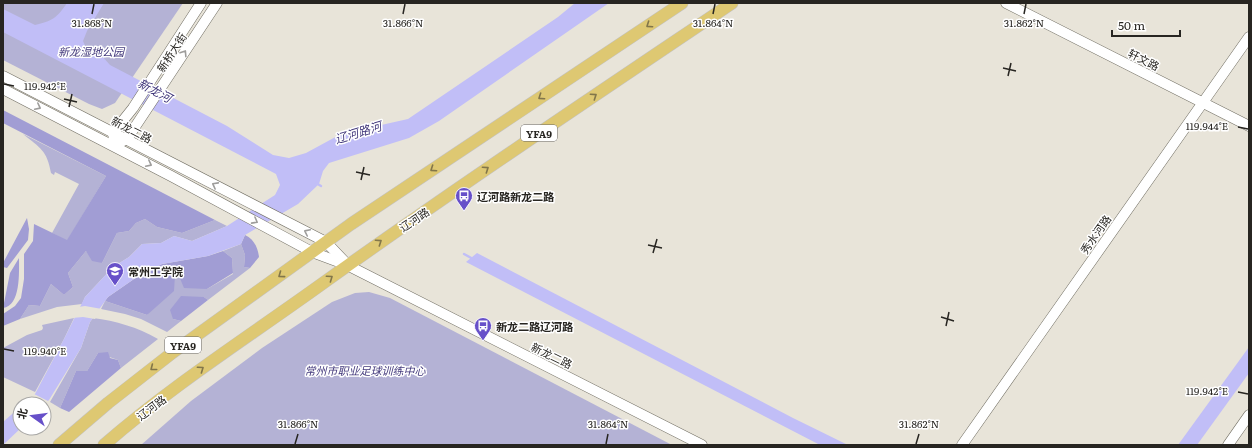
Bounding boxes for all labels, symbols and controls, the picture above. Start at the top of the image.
scale bar [1112,12,1180,38]
text: 31.868°N [72,15,112,30]
text: 31.866°N [383,15,423,30]
text: 31.864°N [693,15,733,30]
text: 31.862°N [1004,15,1044,30]
text: 50 m [1118,16,1145,34]
one-way arrow [647,20,654,27]
street label: 新桥大街 [152,29,190,75]
park label: 新龙湿地公园 [58,43,126,59]
street label: 轩文路 [1126,44,1162,74]
one-way arrow [180,50,187,57]
water label: 新龙河 [135,74,177,107]
text: 119.942°E [24,78,66,93]
one-way arrow [539,92,546,99]
one-way arrow [590,93,597,101]
one-way arrow [33,102,41,109]
street label: 新龙二路 [109,112,155,146]
water label: 辽河路河 [332,116,385,148]
text: 119.944°E [1186,118,1228,133]
road number: YFA9 [521,125,557,141]
one-way arrow [144,159,152,167]
one-way arrow [430,164,437,172]
one-way arrow [482,167,489,174]
one-way arrow [212,182,219,190]
bus stop icon: 辽河路新龙二路 [454,186,474,211]
place label: 辽河路新龙二路 [477,188,555,204]
street label: 辽河路 [396,203,432,235]
street label: 秀水河路 [1076,211,1114,257]
one-way arrow [251,217,258,224]
one-way arrow [304,230,311,237]
one-way arrow [375,240,382,247]
school or university icon: 常州工学院 [105,261,125,286]
place label: 常州工学院 [128,263,183,279]
one-way arrow [278,270,285,277]
one-way arrow [326,275,333,283]
bus stop icon: 新龙二路辽河路 [473,316,493,341]
place label: 新龙二路辽河路 [496,318,574,334]
road number: YFA9 [165,337,201,353]
street label: 新龙二路 [529,338,575,372]
text: 119.940°E [24,343,66,358]
park label: 常州市职业足球训练中心 [305,362,426,378]
one-way arrow [150,363,157,370]
one-way arrow [197,366,204,374]
text: 119.942°E [1186,383,1228,398]
street label: 辽河路 [133,391,169,423]
north arrow [12,396,52,436]
text: 北 [12,406,30,421]
text: 31.866°N [278,416,318,431]
text: 31.864°N [588,416,628,431]
text: 31.862°N [899,416,939,431]

